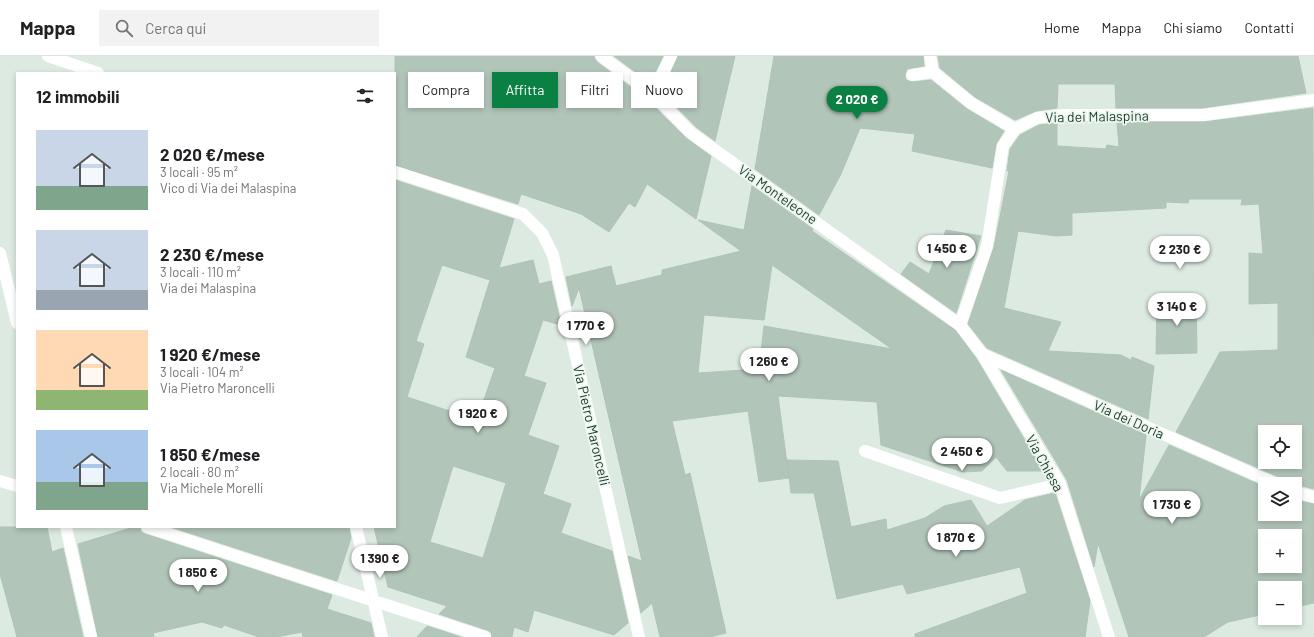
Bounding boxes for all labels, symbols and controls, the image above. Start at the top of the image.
search box [99,10,379,46]
text: Mappa [20,16,75,39]
icon: search [113,17,135,39]
text: Cerca qui [145,19,206,37]
text: Home [1044,19,1080,36]
text: Mappa [1102,19,1141,36]
text: Chi siamo [1163,19,1222,36]
text: Contatti [1244,19,1294,36]
chip: Compra [408,72,484,108]
chip: Affitta [492,72,558,108]
chip: Filtri [566,72,623,108]
chip: Nuovo [631,72,697,108]
icon: filters [354,85,376,107]
text: 12 immobili [36,86,120,106]
pin: 2 020 € [820,86,894,120]
text: 2 020 € [836,91,878,107]
street label: Via dei Malaspina [1045,107,1149,125]
text: 2 020 €/mese [160,144,265,164]
icon: home [68,146,116,194]
street label: Via Monteleone [735,161,821,227]
text: 3 locali · 95 m² [160,164,238,180]
text: Vico di Via dei Malaspina [160,180,297,196]
pin: 1 450 € [910,235,984,269]
pin: 2 230 € [1143,236,1217,270]
text: 1 450 € [927,240,967,256]
text: 2 230 € [1159,241,1201,257]
text: 2 230 €/mese [160,244,264,264]
icon: home [68,246,116,294]
text: 3 locali · 110 m² [160,264,241,280]
text: Via dei Malaspina [160,280,256,296]
pin: 3 140 € [1140,293,1214,327]
text: 3 140 € [1157,298,1197,314]
pin: 1 770 € [549,312,623,346]
text: 1 770 € [567,317,605,333]
text: 1 920 €/mese [160,344,261,364]
icon: home [68,346,116,394]
pin: 1 260 € [732,348,806,382]
text: 1 260 € [749,353,789,369]
street label: Via Pietro Maroncelli [570,363,614,487]
text: 3 locali · 104 m² [160,364,244,380]
text: Via Pietro Maroncelli [160,380,275,396]
street label: Via dei Doria [1091,396,1167,442]
pin: 1 920 € [441,400,515,434]
text: 1 920 € [458,405,498,421]
map controls [1258,425,1302,625]
button: locate [1258,425,1302,469]
street label: Via Chiesa [1022,431,1068,495]
pin: 2 450 € [925,438,999,472]
text: 2 450 € [940,443,984,459]
text: 1 850 €/mese [160,444,260,464]
icon: home [68,446,116,494]
text: 2 locali · 80 m² [160,464,239,480]
button: layers [1258,477,1302,521]
text: Via Michele Morelli [160,480,263,496]
pin: 1 730 € [1135,491,1209,525]
text: 1 730 € [1153,496,1191,512]
pin: 1 870 € [919,524,993,558]
text: 1 870 € [937,529,975,545]
button: + [1258,529,1302,573]
pin: 1 390 € [343,545,417,579]
text: 1 390 € [360,550,400,566]
pin: 1 850 € [161,559,235,593]
text: 1 850 € [178,564,218,580]
button: − [1258,581,1302,625]

